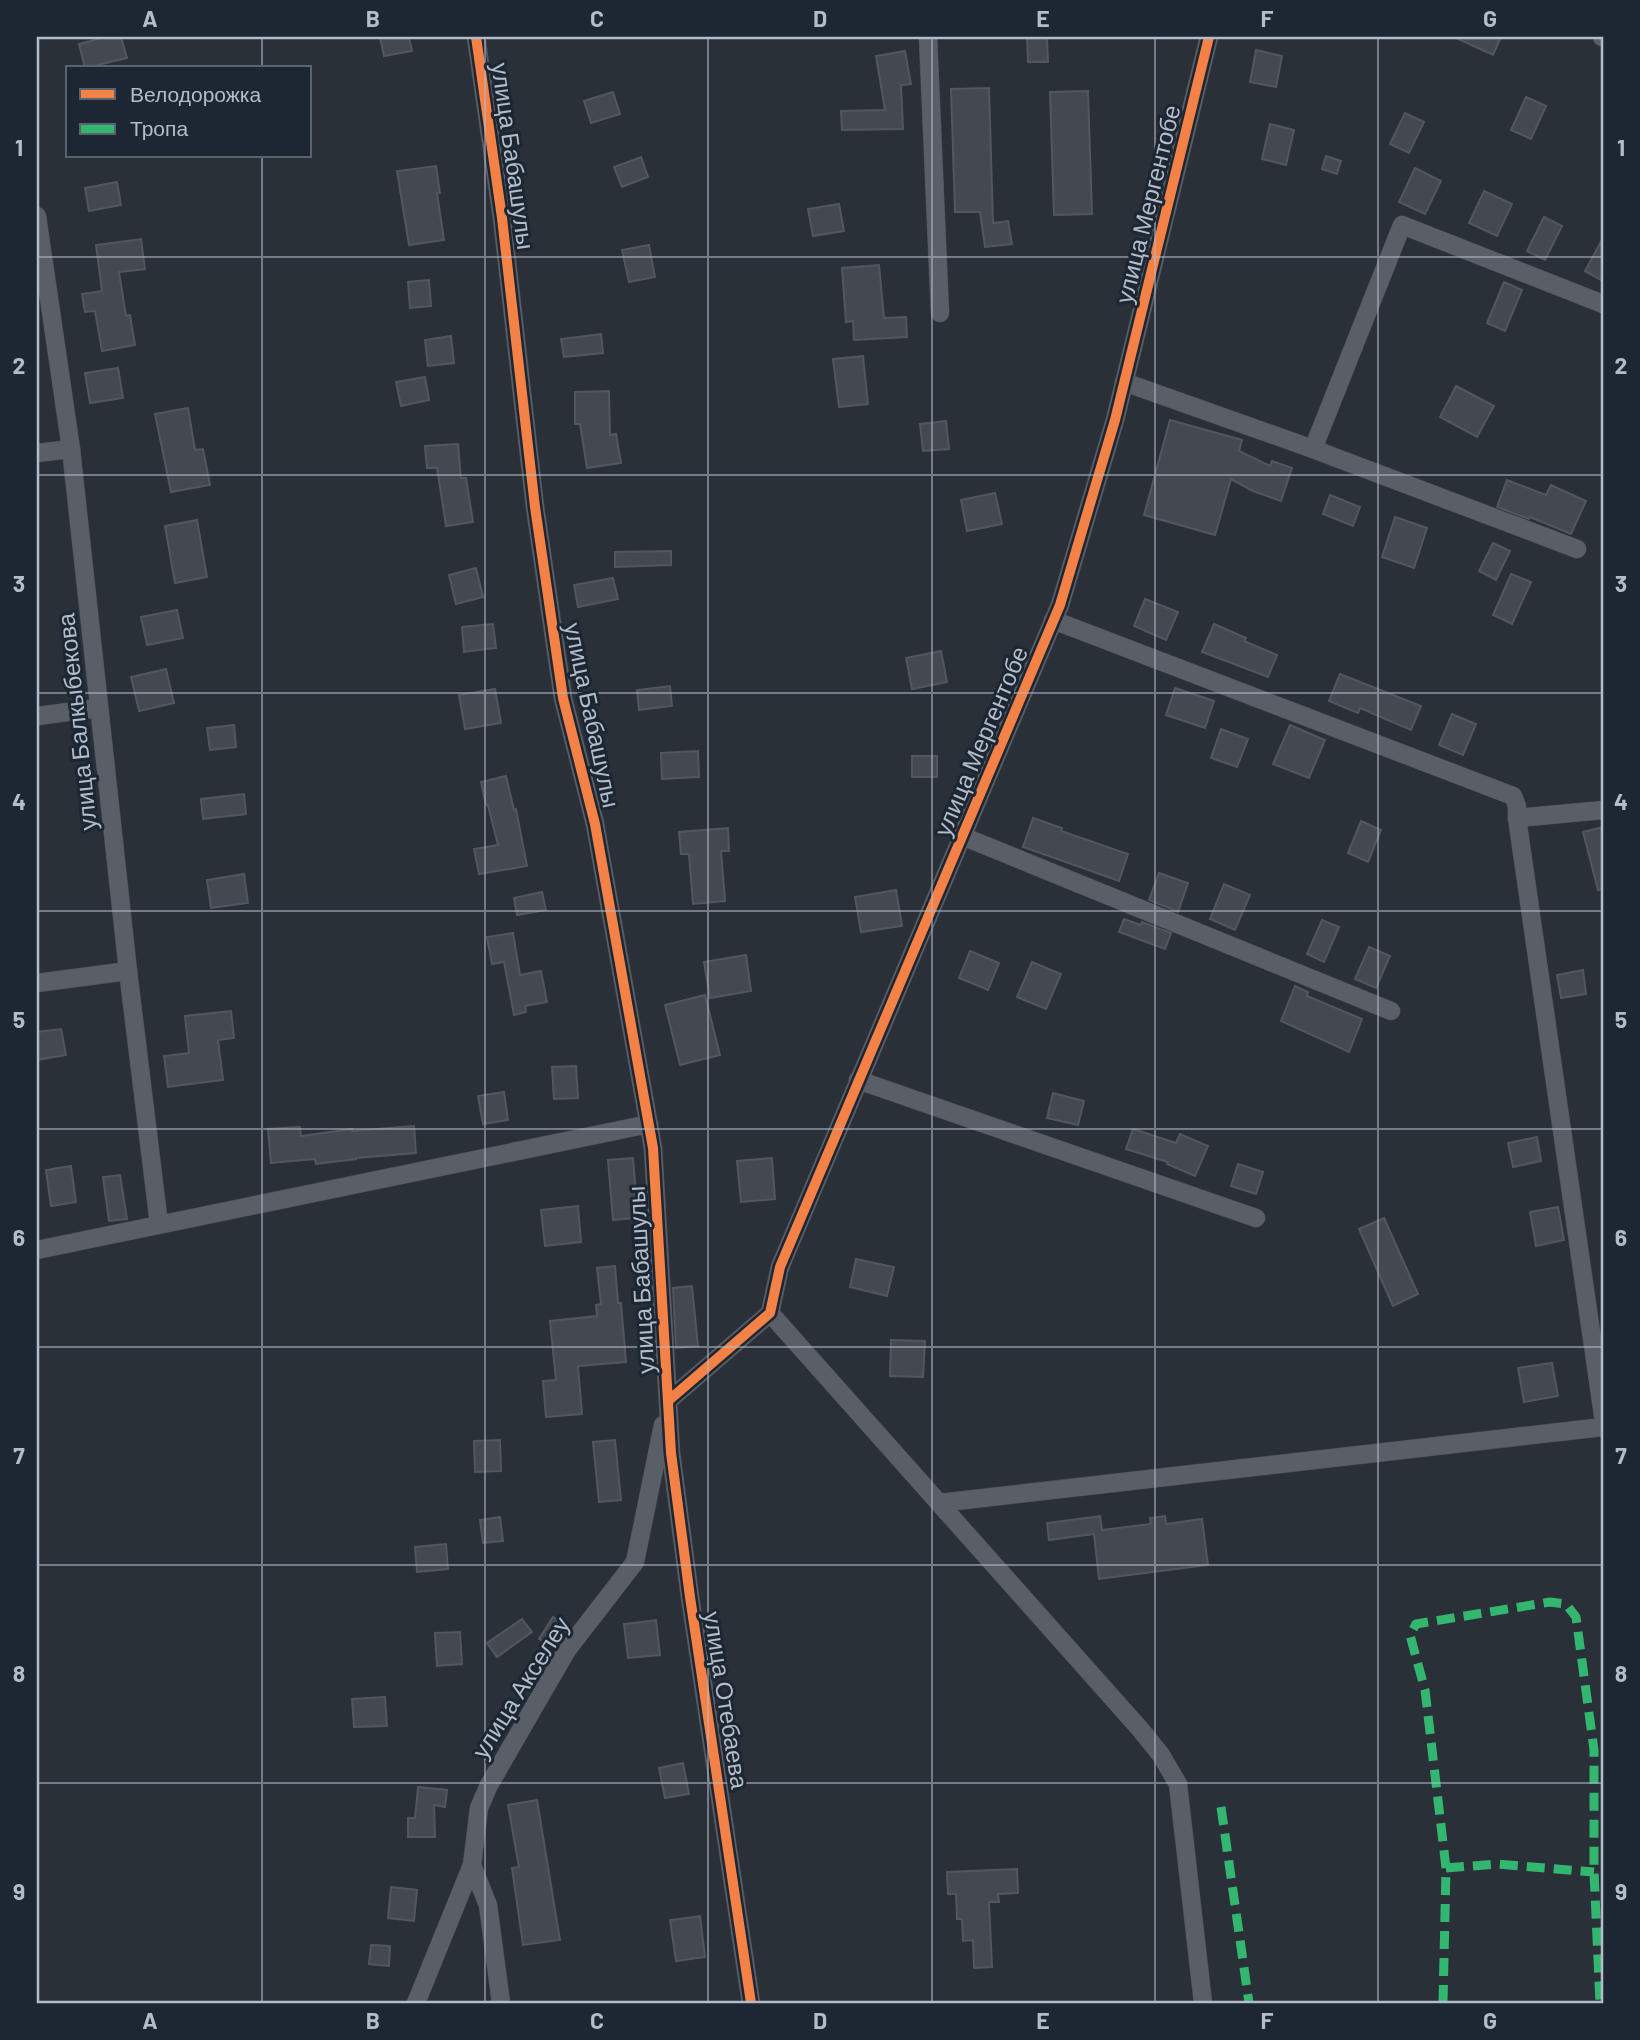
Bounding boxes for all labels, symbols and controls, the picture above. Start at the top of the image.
text: A [142,4,158,32]
text: B [366,4,380,32]
text: C [590,4,604,32]
text: D [813,4,827,32]
text: E [1036,4,1050,32]
text: F [1261,4,1274,32]
text: G [1483,4,1497,32]
street label: улица Бабашулы [487,61,541,251]
legend [66,66,312,158]
text: Велодорожка [130,81,261,106]
street label: улица Мергентобе [1108,102,1186,306]
text: Тропа [130,115,188,140]
text: 1 [15,133,23,161]
text: 1 [1617,133,1625,161]
text: 2 [13,351,25,379]
text: 2 [1615,351,1627,379]
text: 3 [13,569,25,597]
text: 3 [1615,569,1627,597]
street label: улица Балкыбекова [50,611,102,832]
street label: улица Бабашулы [559,620,627,810]
street label: улица Мергентобе [927,642,1033,840]
text: 4 [12,787,26,815]
text: 4 [1614,787,1628,815]
text: 5 [13,1005,25,1033]
text: 5 [1615,1005,1627,1033]
street label: улица Бабашулы [621,1185,659,1375]
text: 6 [13,1223,25,1251]
text: 6 [1615,1223,1627,1251]
text: 7 [13,1441,25,1469]
text: 7 [1615,1441,1627,1469]
street label: улица Отебаева [699,1609,755,1791]
street label: улица Акселеу [465,1611,575,1763]
text: 8 [13,1659,25,1687]
text: 8 [1615,1659,1627,1687]
text: 9 [13,1877,25,1905]
text: 9 [1615,1877,1627,1905]
text: A [142,2006,158,2034]
text: B [366,2006,380,2034]
text: C [590,2006,604,2034]
text: D [813,2006,827,2034]
text: E [1036,2006,1050,2034]
text: F [1261,2006,1274,2034]
text: G [1483,2006,1497,2034]

